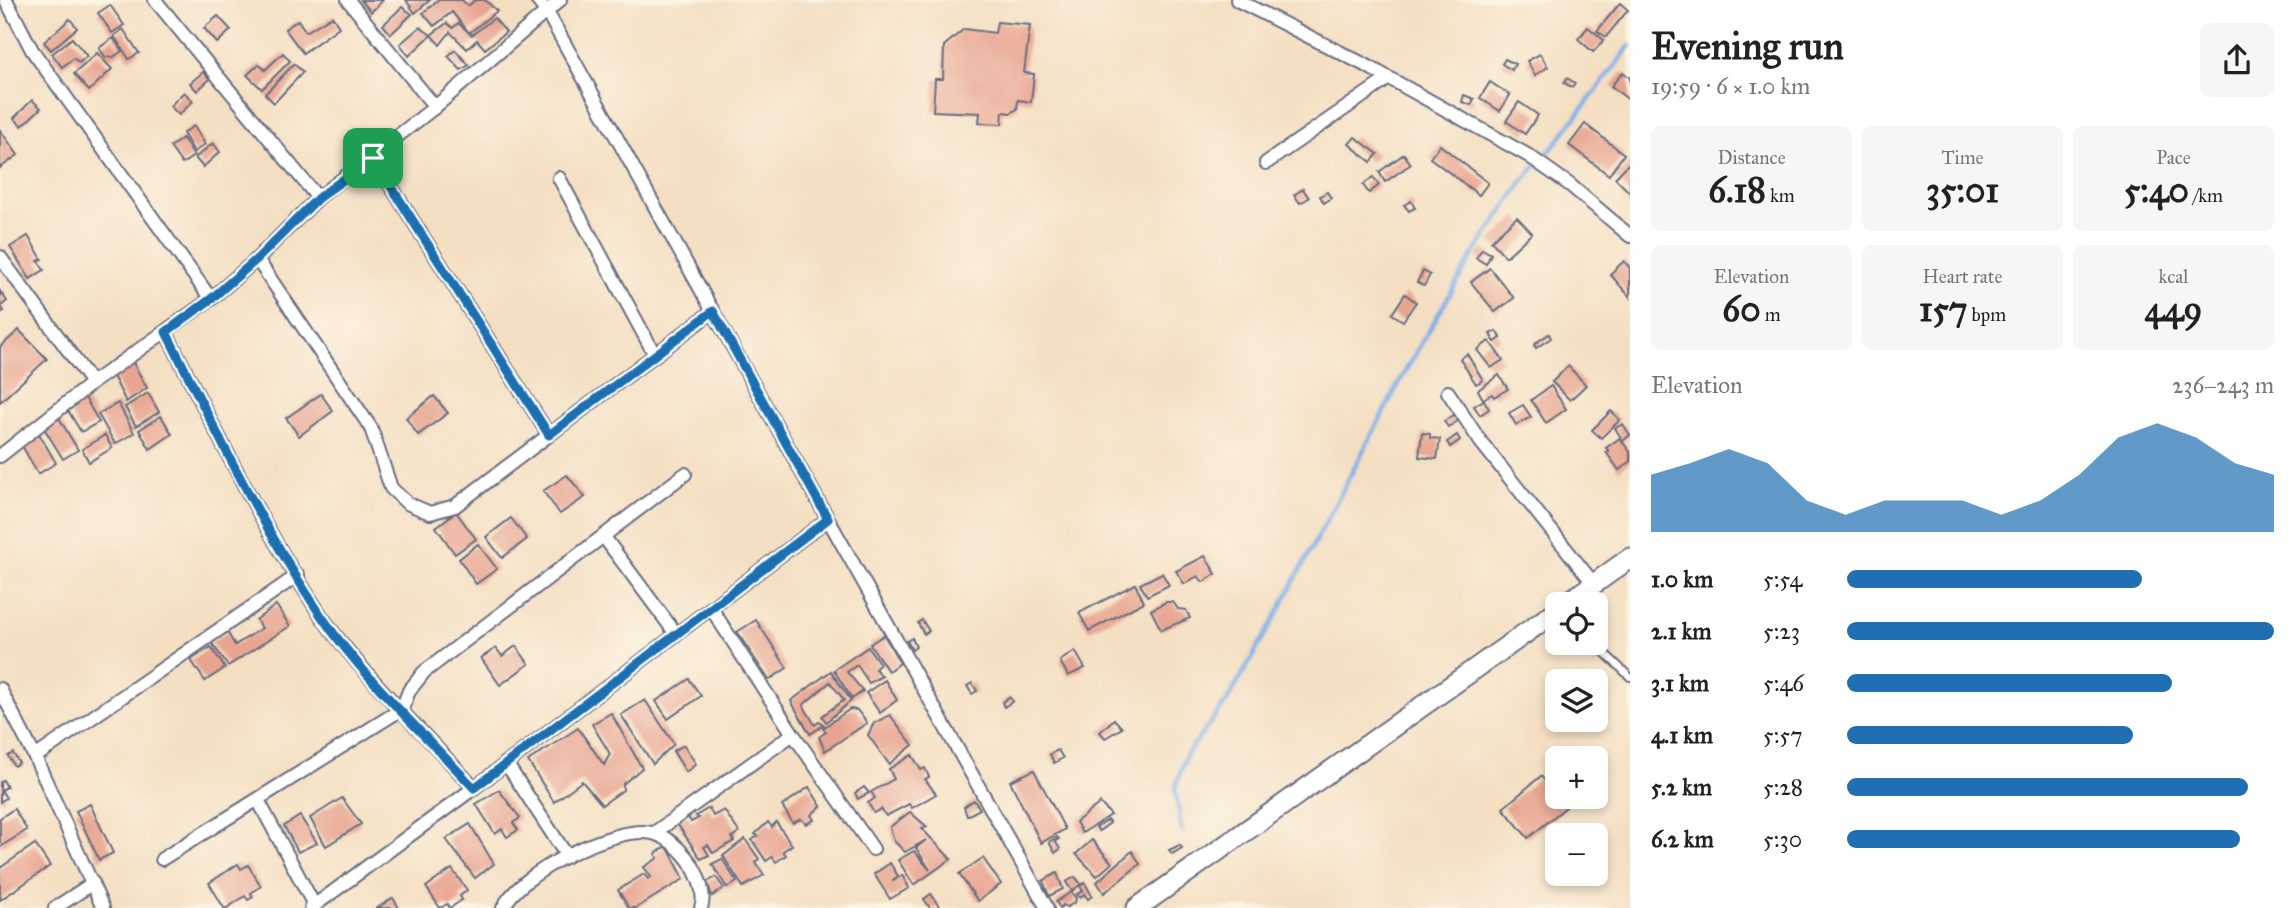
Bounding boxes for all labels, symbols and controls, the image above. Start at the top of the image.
text: Evening run [1651,23,1844,69]
button: share [2200,23,2274,97]
text: 19:59 · 6 × 1.0 km [1651,72,1810,100]
pin [343,128,403,188]
icon: arrive [354,139,392,177]
text: Distance [1717,146,1786,169]
text: Time [1941,146,1984,169]
text: Pace [2156,146,2191,169]
text: 6.18 [1708,169,1766,212]
text: 35:01 [1926,169,1999,212]
text: 5:40 [2124,169,2189,212]
text: km [1766,184,1795,207]
text: /km [2189,184,2223,207]
text: Elevation [1714,265,1789,288]
text: Heart rate [1923,265,2002,288]
text: kcal [2159,265,2188,288]
text: 60 [1722,288,1761,331]
text: 157 [1919,288,1967,331]
text: 449 [2145,288,2202,331]
text: m [1761,303,1781,326]
text: bpm [1967,303,2006,326]
text: Elevation [1651,371,1742,399]
text: 236–243 m [2172,371,2274,399]
text: 1.0 km [1651,565,1713,593]
text: 5:54 [1763,565,1802,593]
map controls [1545,592,1608,886]
button: locate [1545,592,1608,655]
text: 2.1 km [1651,617,1712,645]
text: 5:23 [1763,617,1800,645]
button: layers [1545,669,1608,732]
text: 3.1 km [1651,669,1709,697]
text: 5:46 [1763,669,1804,697]
text: 4.1 km [1651,721,1713,749]
text: 5:57 [1763,721,1802,749]
button: + [1545,746,1608,809]
text: 5.2 km [1651,773,1712,801]
text: 5:28 [1763,773,1803,801]
button: − [1545,823,1608,886]
text: 6.2 km [1651,825,1714,853]
text: 5:30 [1763,825,1802,853]

